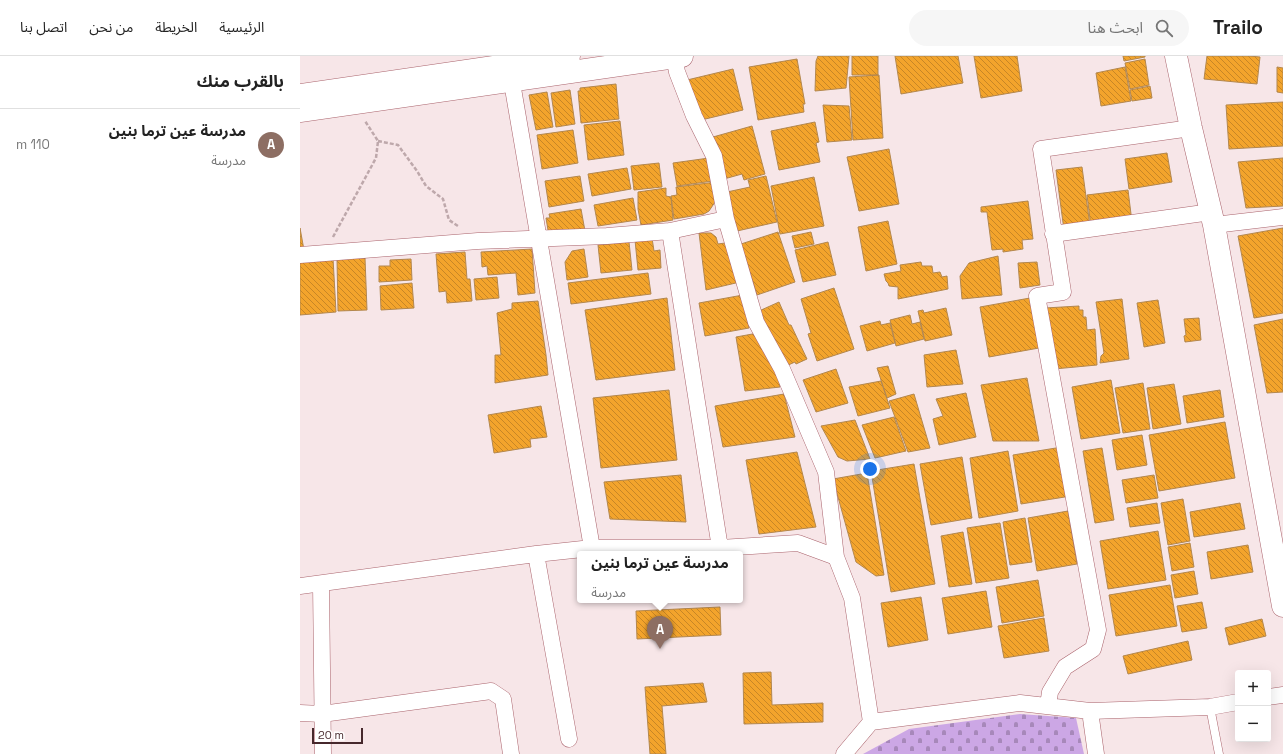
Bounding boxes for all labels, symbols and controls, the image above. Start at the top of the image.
search box [909,10,1189,46]
text: Trailo [1213,15,1263,40]
icon: search [1153,17,1175,39]
text: اتصل بنا [20,18,67,36]
text: من نحن [89,18,133,36]
text: الخريطة [155,18,197,36]
text: الرئيسية [219,18,264,36]
text: ابحث هنا [1088,18,1143,37]
text: بالقرب منك [197,70,284,92]
text: مدرسة عين ترما بنين [109,121,246,140]
text: 110 m [16,136,50,153]
text: A [267,136,275,153]
text: مدرسة [211,152,246,169]
your location [860,459,880,479]
popup [577,551,743,603]
text: مدرسة عين ترما بنين [591,553,729,572]
text: مدرسة [591,584,626,601]
pin: A [647,616,673,649]
map controls [1235,670,1271,742]
button: + [1235,670,1271,706]
button: − [1235,706,1271,742]
scale bar [312,726,363,745]
text: 20 m [318,728,344,742]

